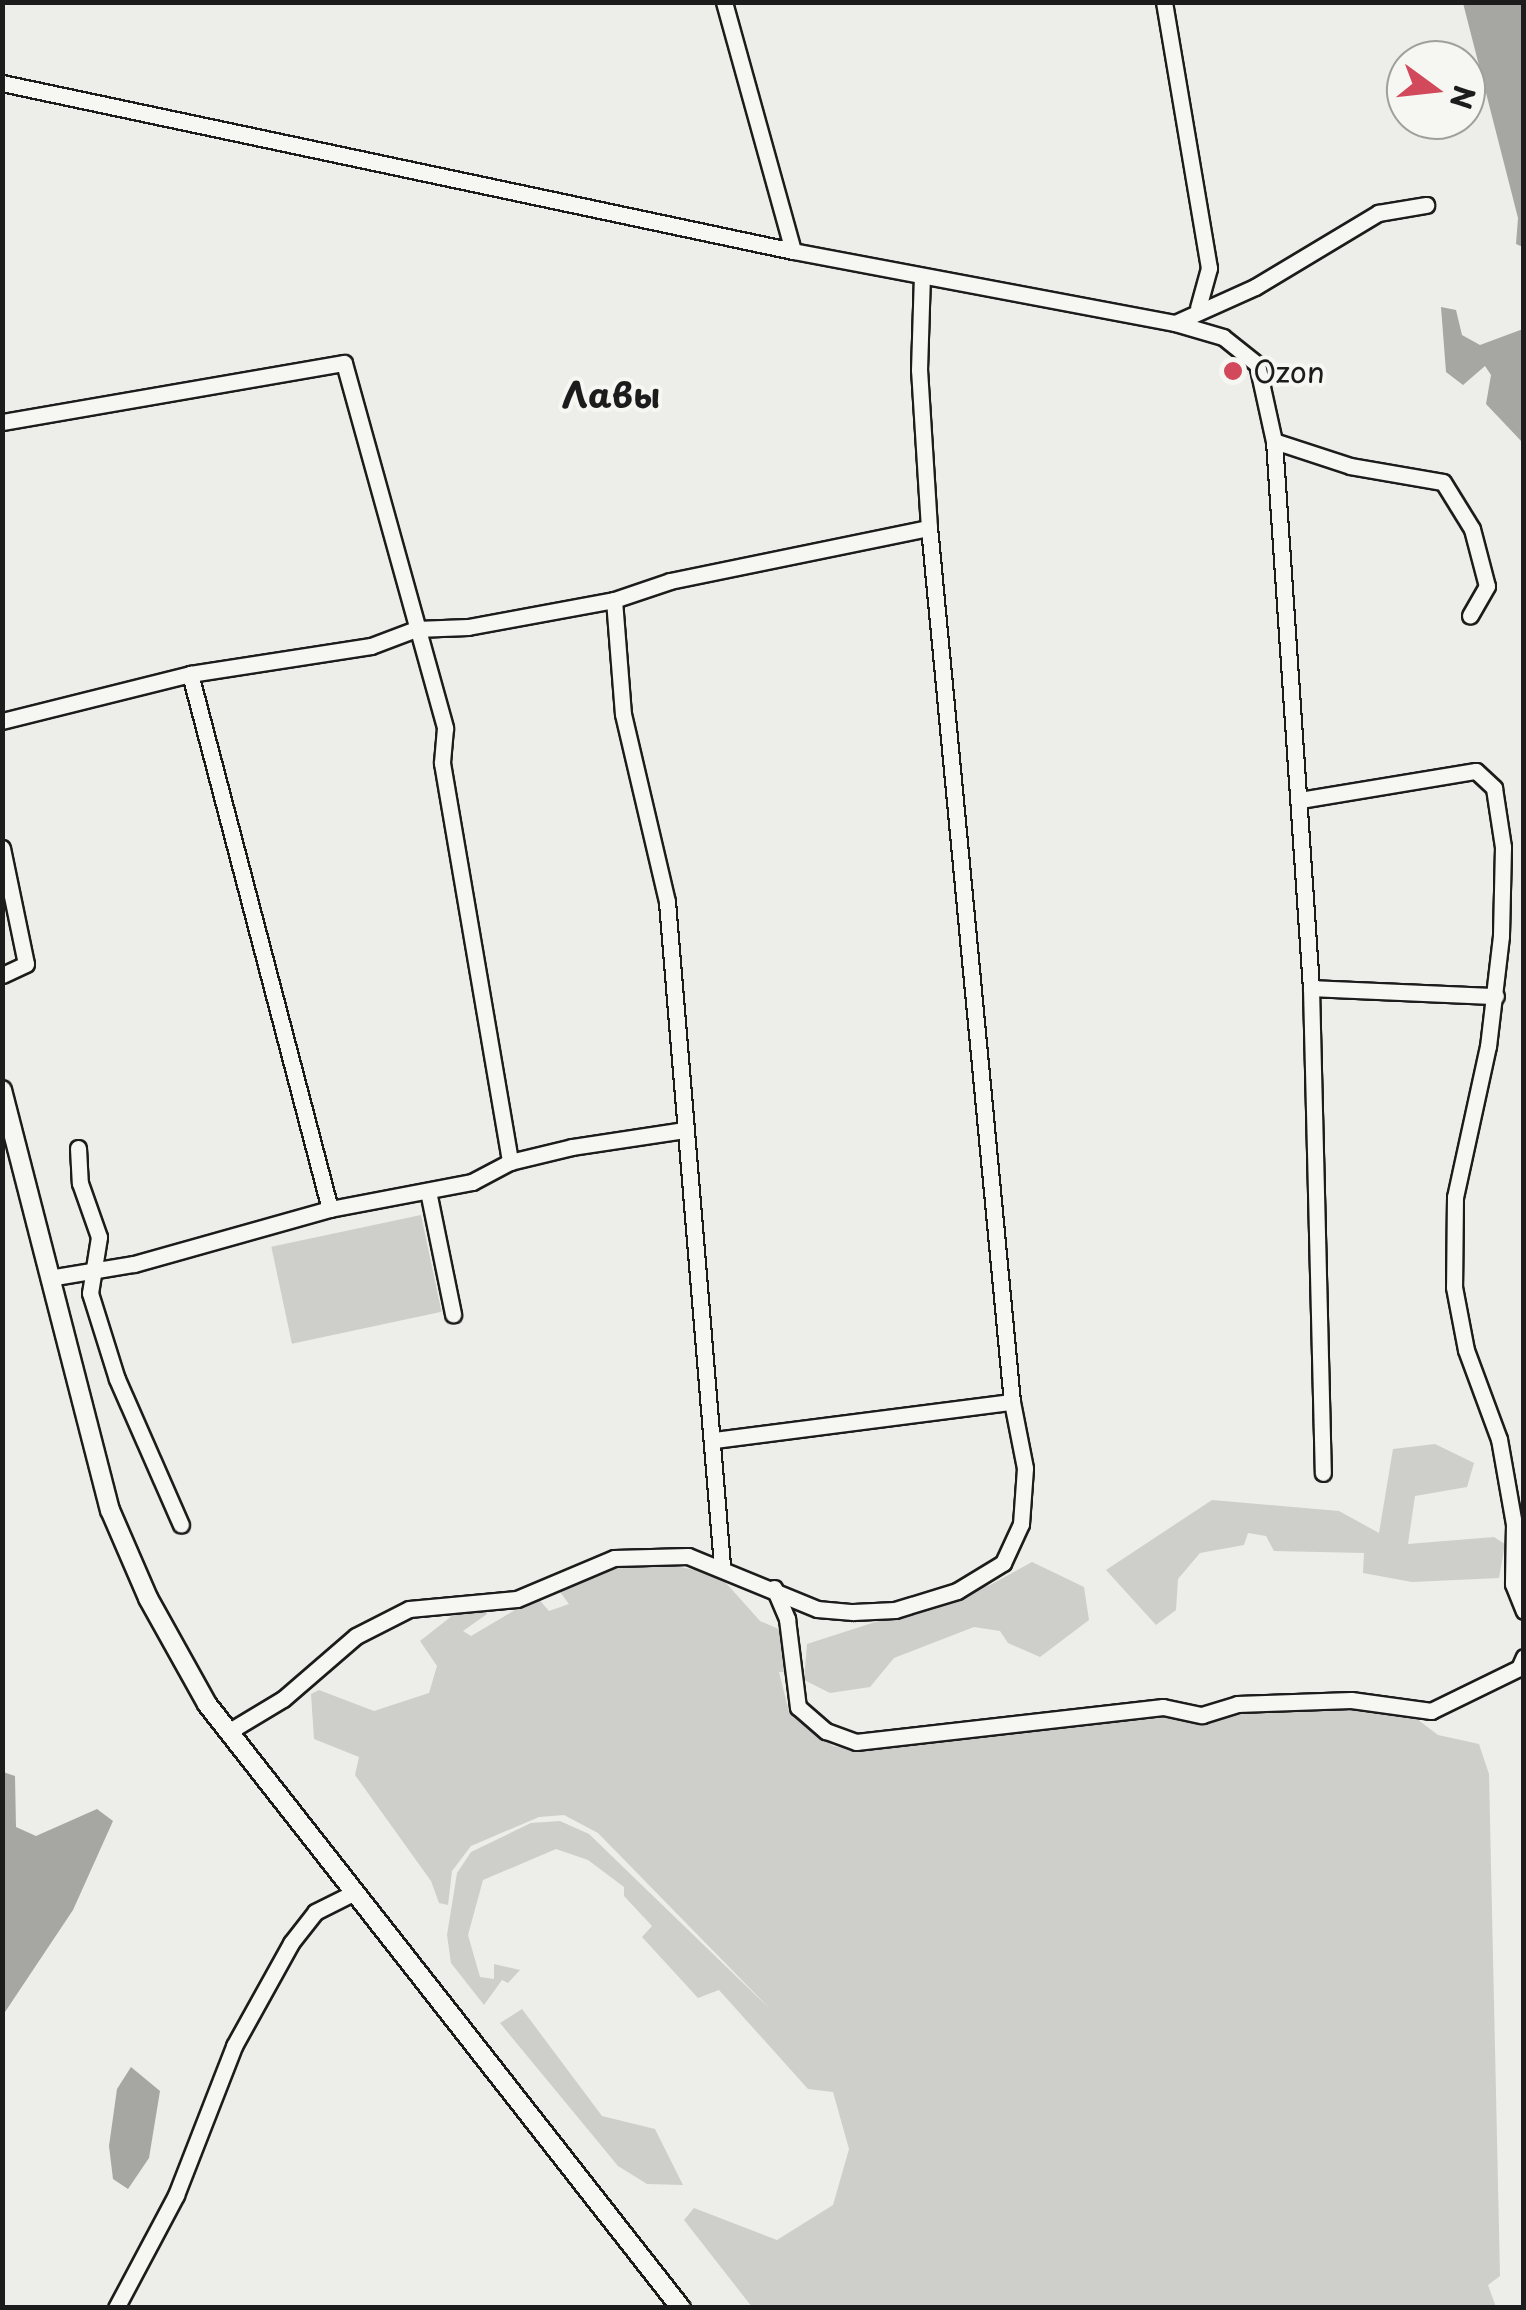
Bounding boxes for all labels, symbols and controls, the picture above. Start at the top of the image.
north arrow [1386,40,1486,140]
text: N [1440,81,1487,114]
place label: Ozon [1253,353,1325,389]
marker: Ozon [1222,360,1244,382]
district label: Лавы [562,373,660,415]

